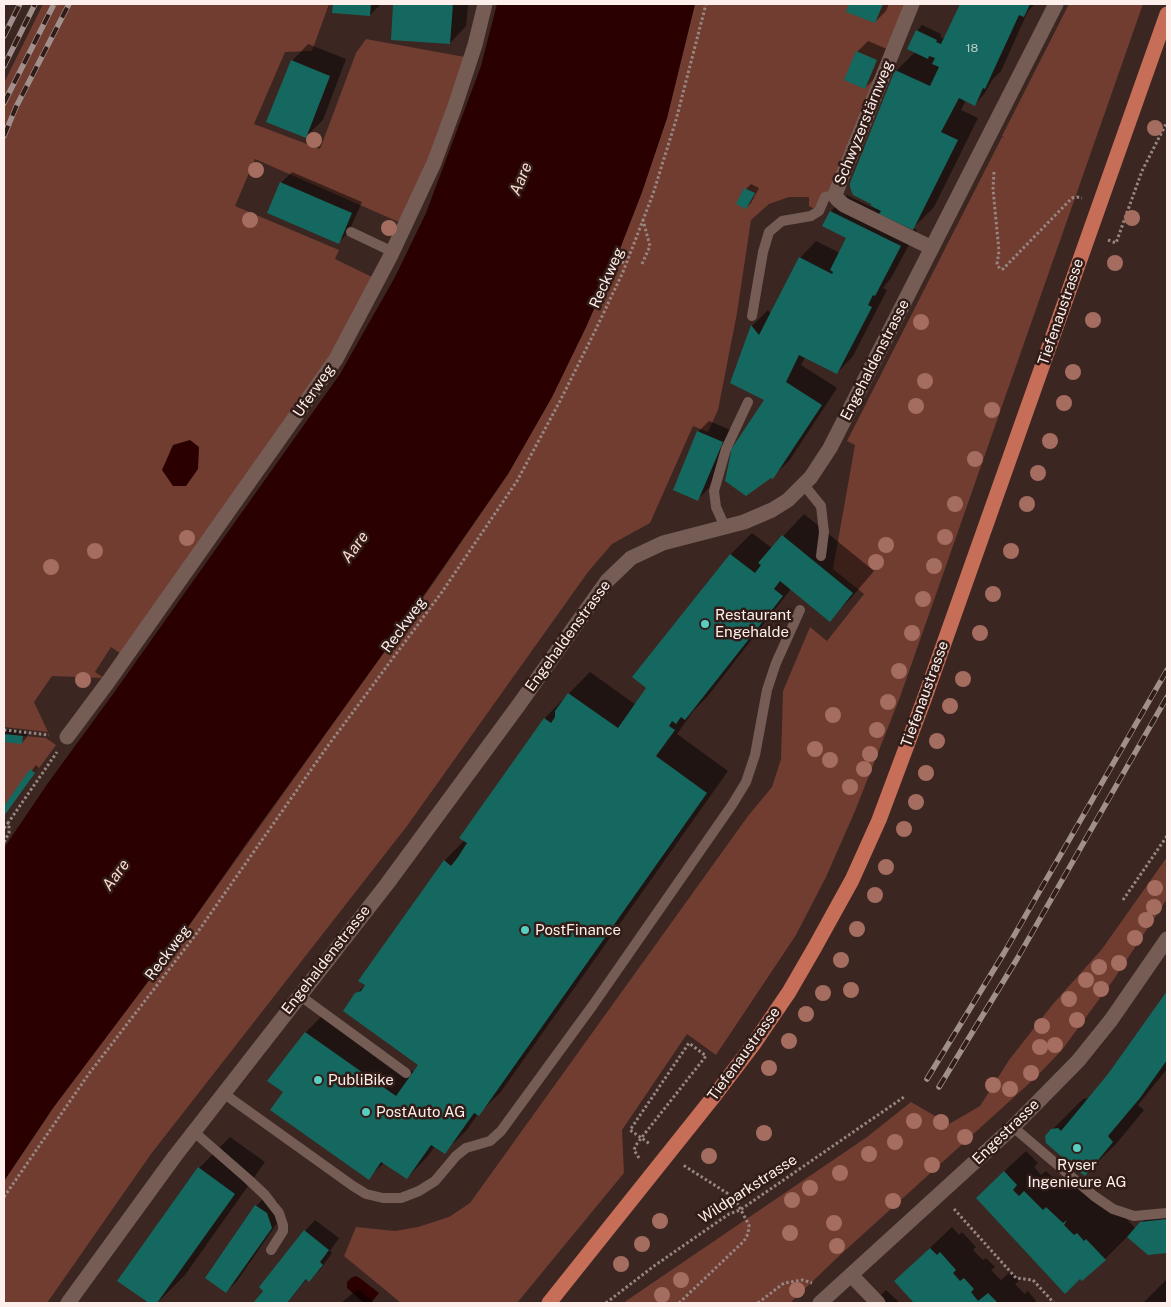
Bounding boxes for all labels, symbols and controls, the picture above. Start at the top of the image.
house number: 18 [966,41,978,55]
street label: Schwyzerstärnweg [831,58,897,188]
water label: Aare [506,160,536,198]
street label: Reckweg [586,245,628,311]
street label: Tiefenaustrasse [1034,256,1088,368]
street label: Engehaldenstrasse [837,297,913,423]
street label: Uferweg [289,361,339,421]
water label: Aare [337,528,373,566]
street label: Engehaldenstrasse [522,577,614,695]
street label: Reckweg [378,594,430,656]
place label: Restaurant Engehalde [715,606,792,641]
marker: Restaurant Engehalde [699,618,711,630]
street label: Tiefenaustrasse [897,639,953,749]
water label: Aare [98,856,134,894]
street label: Engehaldenstrasse [278,902,374,1018]
place label: PostFinance [535,921,621,939]
street label: Reckweg [141,922,195,984]
marker: PostFinance [519,924,531,936]
street label: Tiefenaustrasse [704,1004,784,1104]
place label: PubliBike [328,1071,394,1089]
marker: PubliBike [312,1074,324,1086]
street label: Engestrasse [969,1096,1043,1168]
place label: PostAuto AG [376,1103,465,1121]
marker: PostAuto AG [360,1106,372,1118]
marker: Ryser Ingenieure AG [1071,1142,1083,1154]
street label: Wildparkstrasse [696,1151,800,1227]
place label: Ryser Ingenieure AG [1027,1156,1127,1191]

